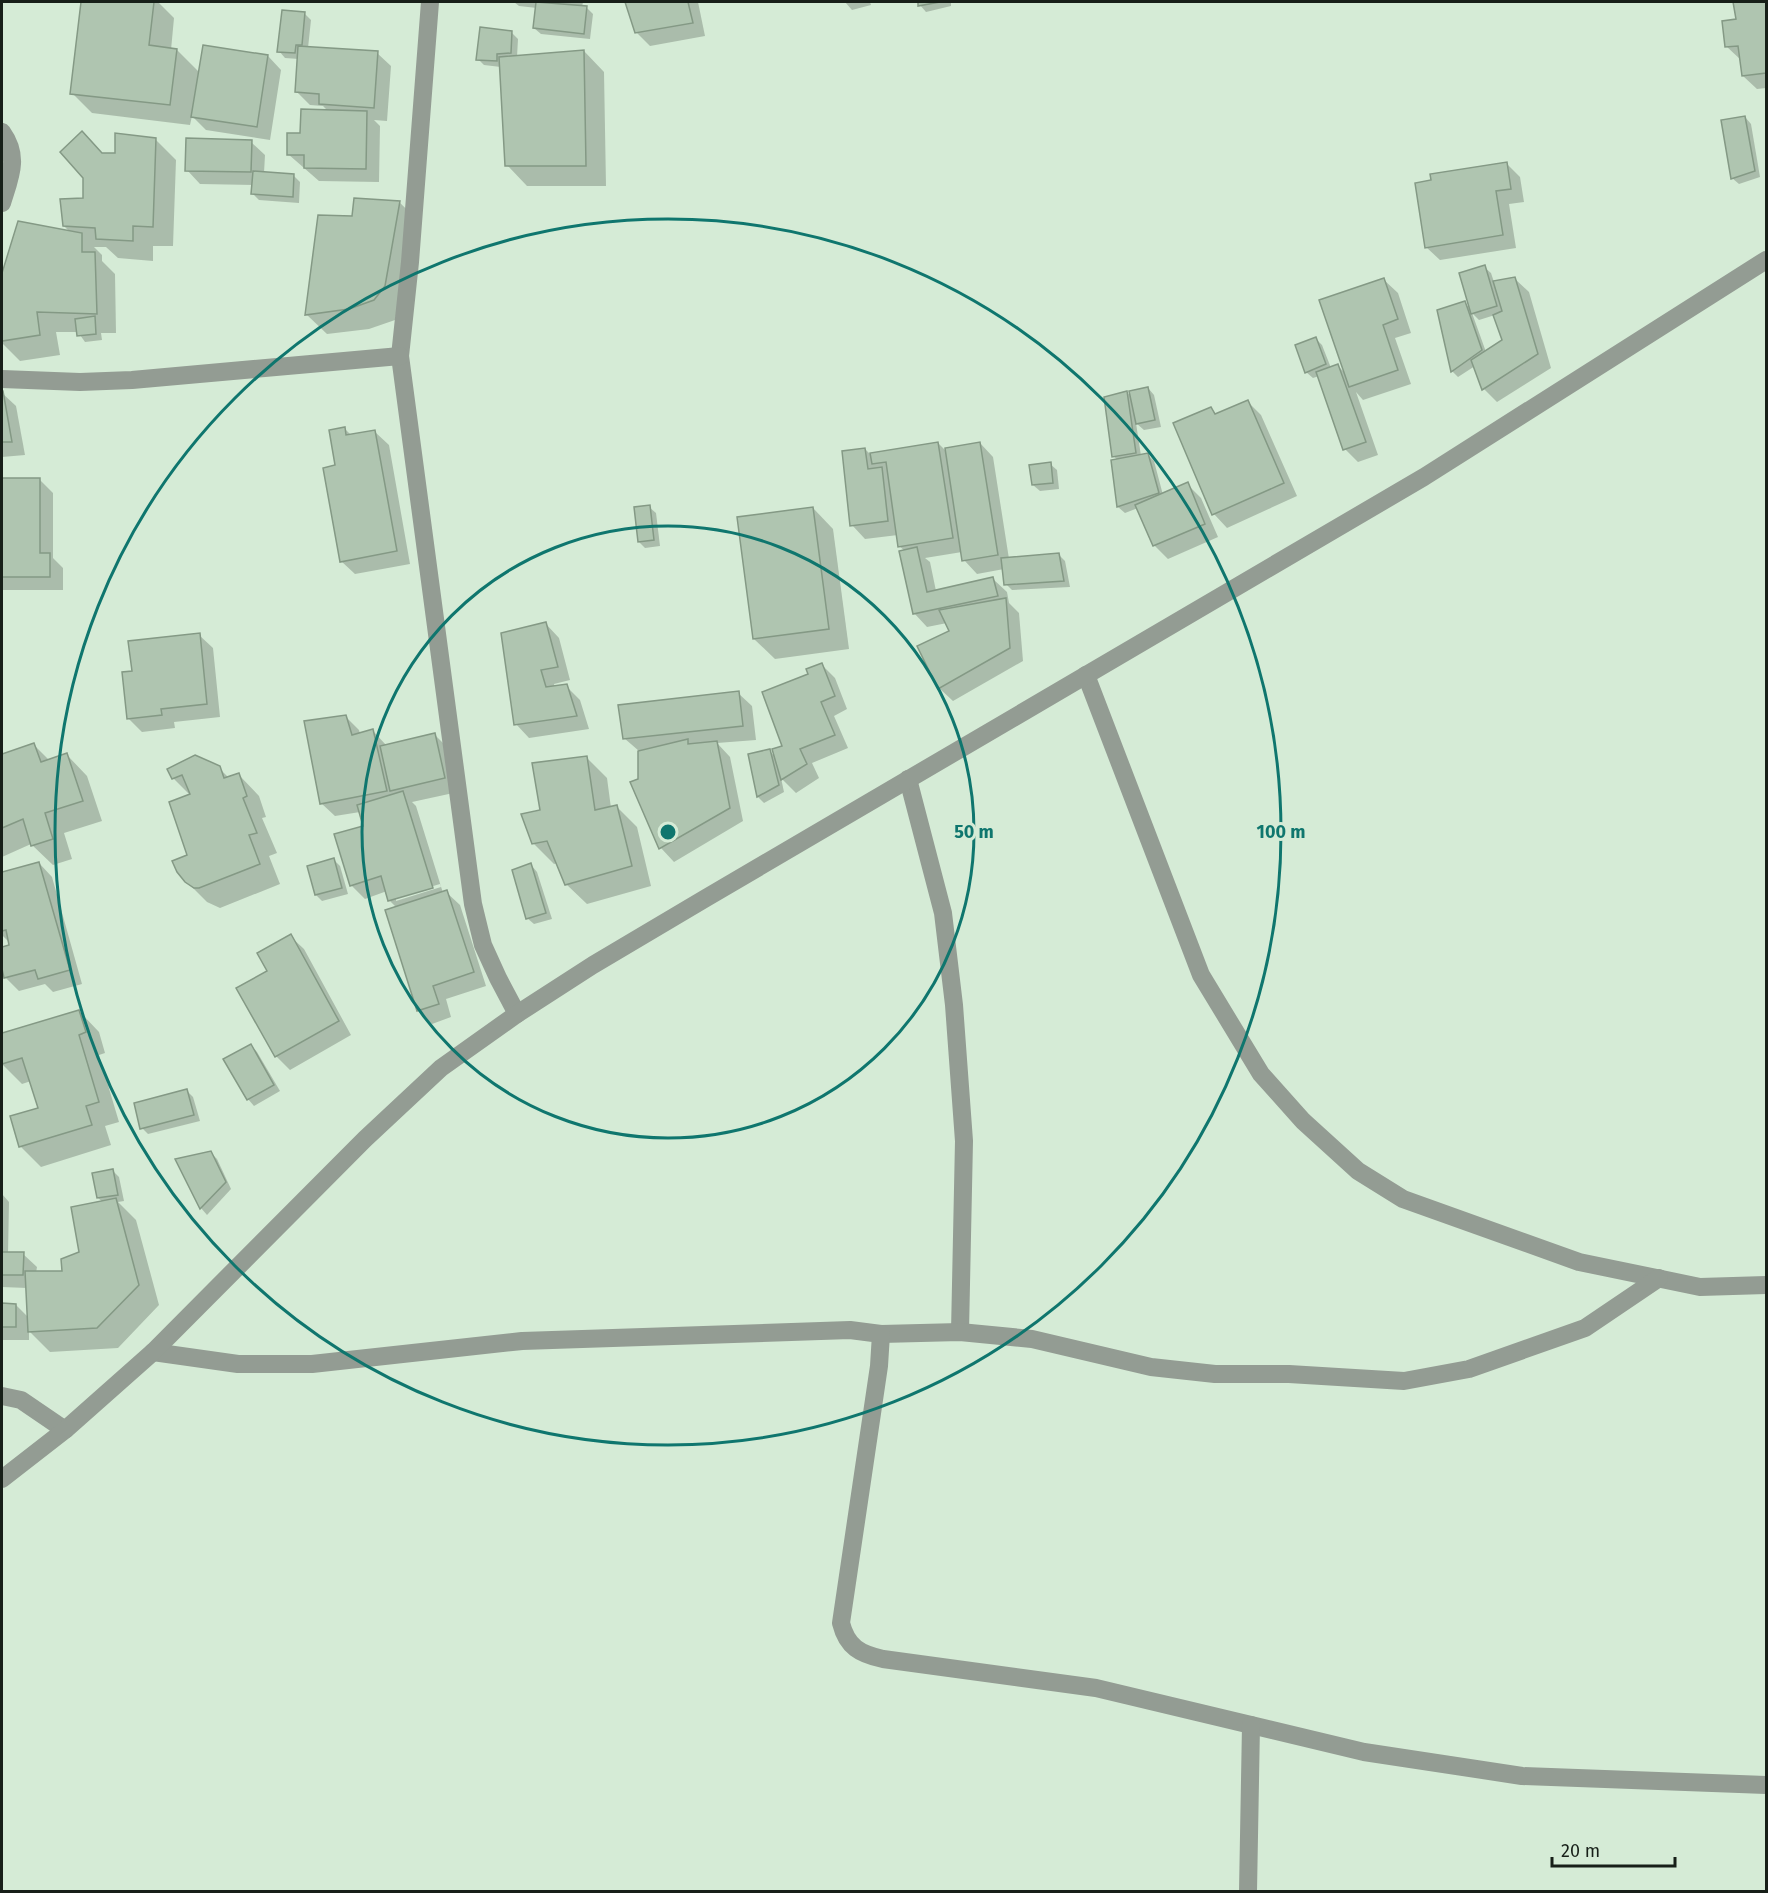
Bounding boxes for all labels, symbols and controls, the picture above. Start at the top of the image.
text: 50 m [954,821,994,843]
text: 100 m [1257,821,1305,843]
centre of rings [658,822,678,842]
scale bar [1552,1830,1675,1868]
text: 20 m [1561,1840,1600,1862]

